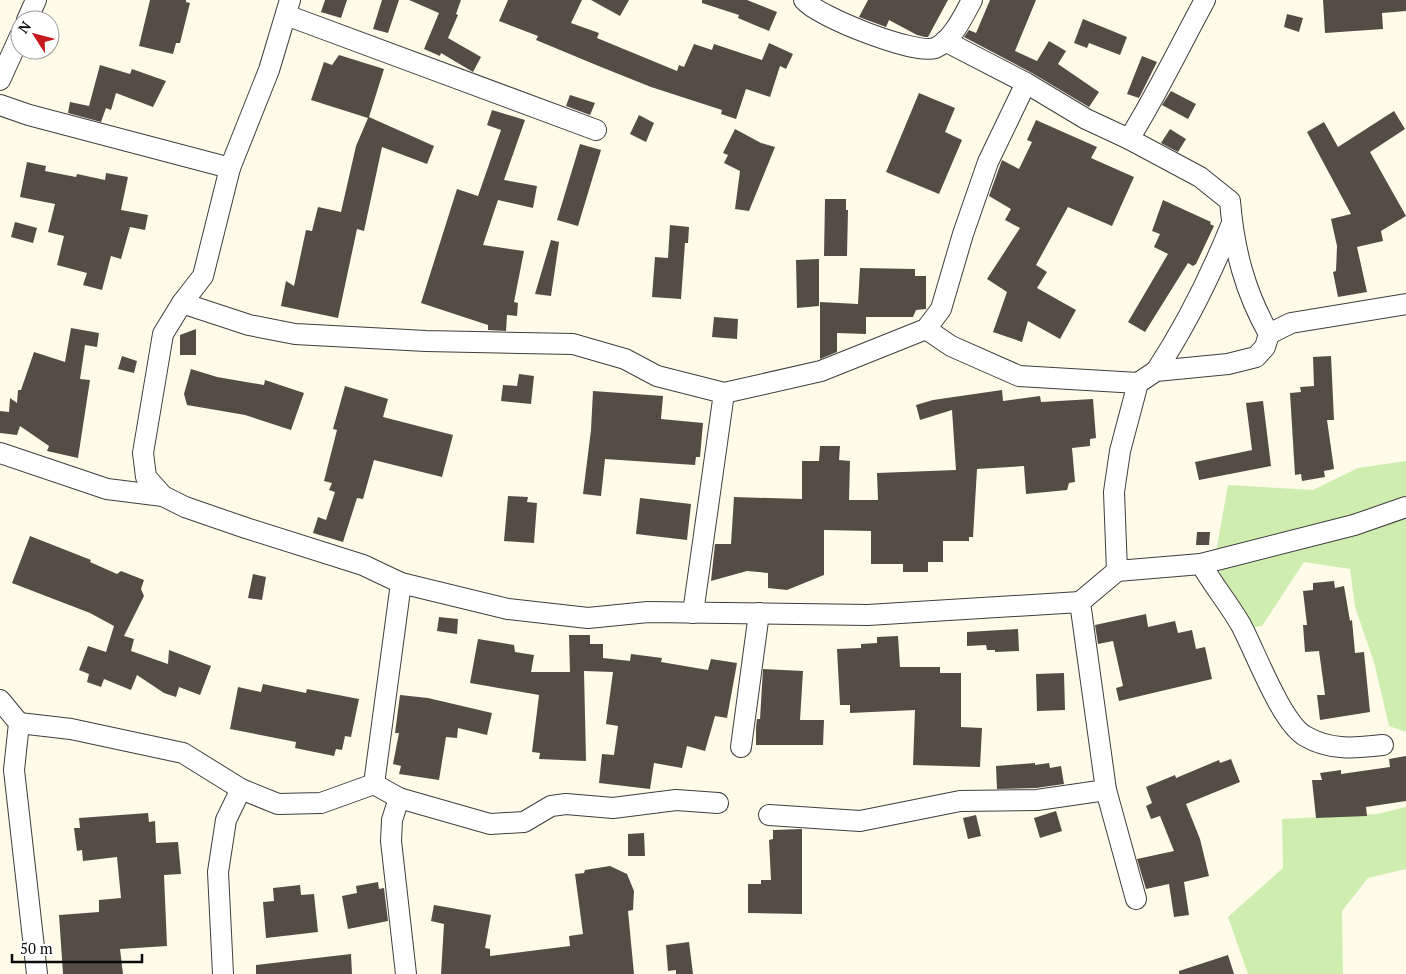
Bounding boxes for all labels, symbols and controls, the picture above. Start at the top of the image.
north arrow [10,10,60,60]
text: N [13,17,35,37]
scale bar [12,932,142,964]
text: 50 m [20,938,53,958]

